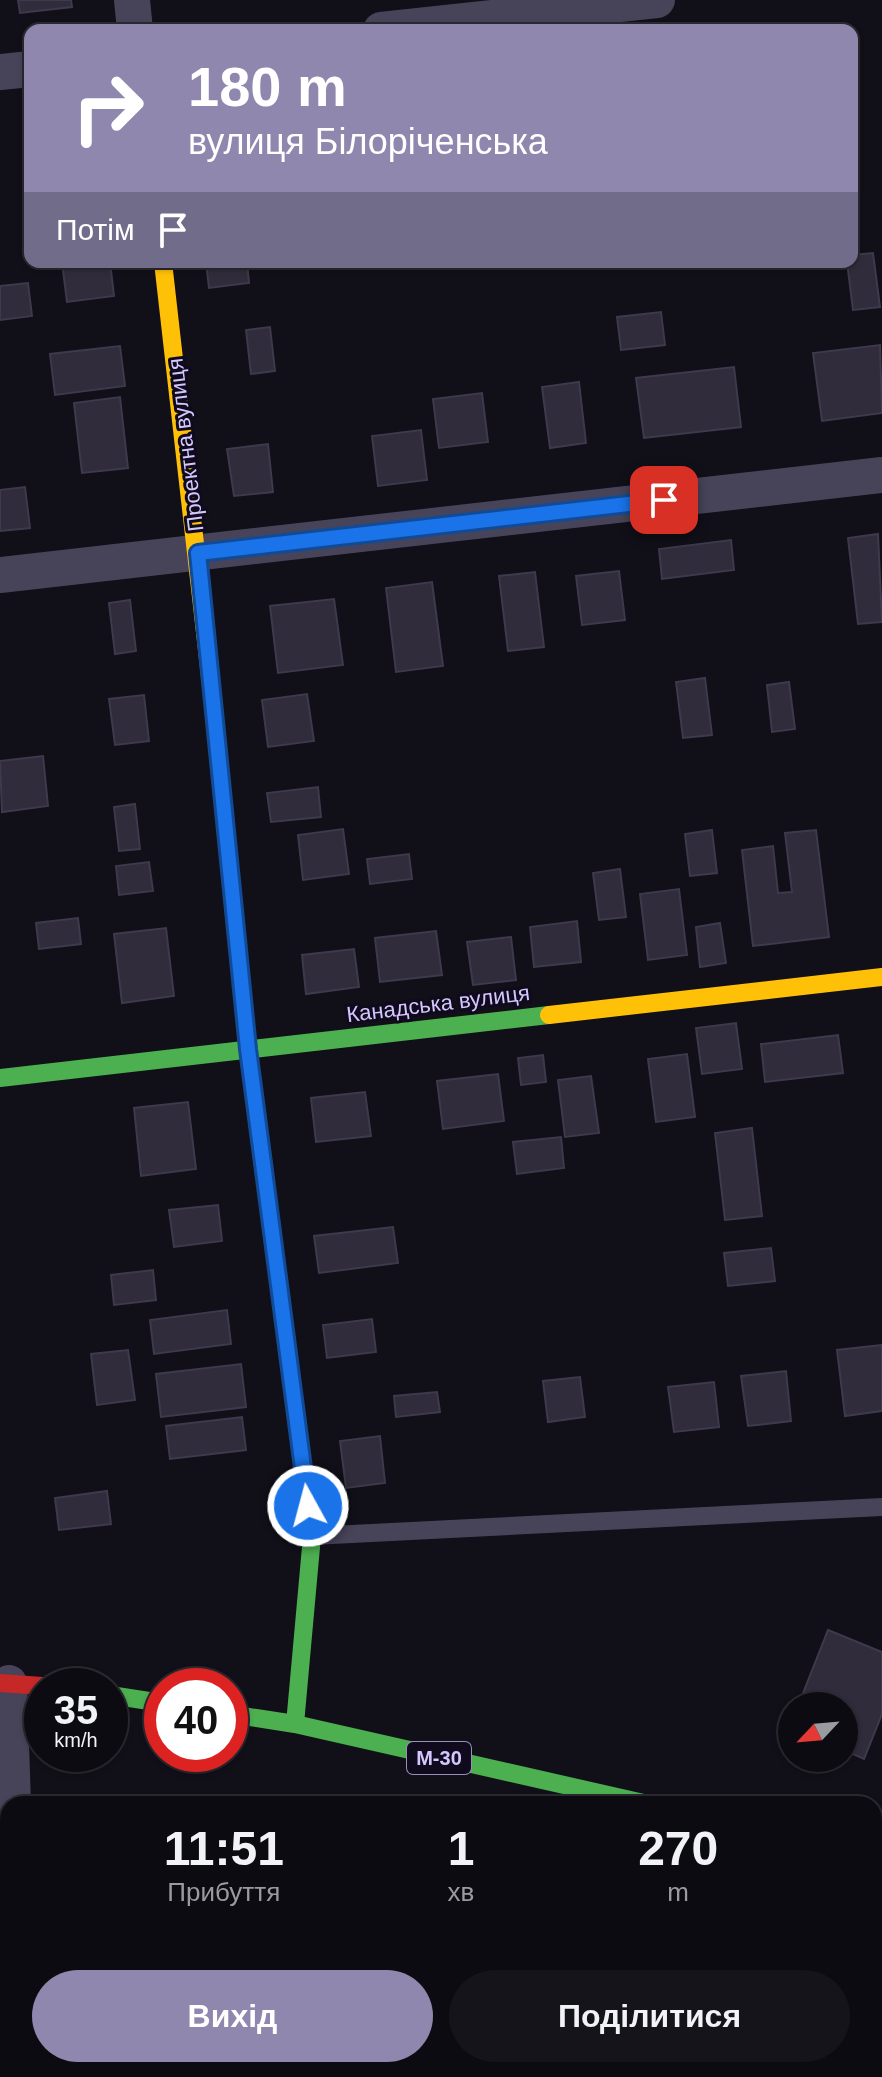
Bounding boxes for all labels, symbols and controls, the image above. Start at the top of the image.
text: 180 m [188,55,347,118]
icon: right [56,56,160,160]
text: вулиця Білоріченська [188,121,548,162]
icon: arrive [151,208,195,252]
text: Потім [56,213,135,246]
street label: Проектна вулиця [162,357,209,533]
pin [630,466,698,534]
icon: arrive [642,478,686,522]
street label: Канадська вулиця [345,980,531,1027]
position arrow [266,1464,350,1548]
speed limit sign: 40 [144,1668,248,1772]
text: 35 [54,1688,98,1732]
north arrow [778,1692,858,1772]
map controls [778,1692,858,1772]
text: km/h [54,1729,98,1751]
road number: М-30 [407,1742,471,1774]
text: 11:51 [164,1822,284,1875]
text: 1 [448,1822,474,1875]
text: 270 [638,1822,718,1875]
text: Прибуття [167,1877,280,1907]
text: хв [448,1877,474,1907]
text: m [667,1877,689,1907]
button: Вихід [32,1970,433,2062]
button: Поділитися [449,1970,850,2062]

